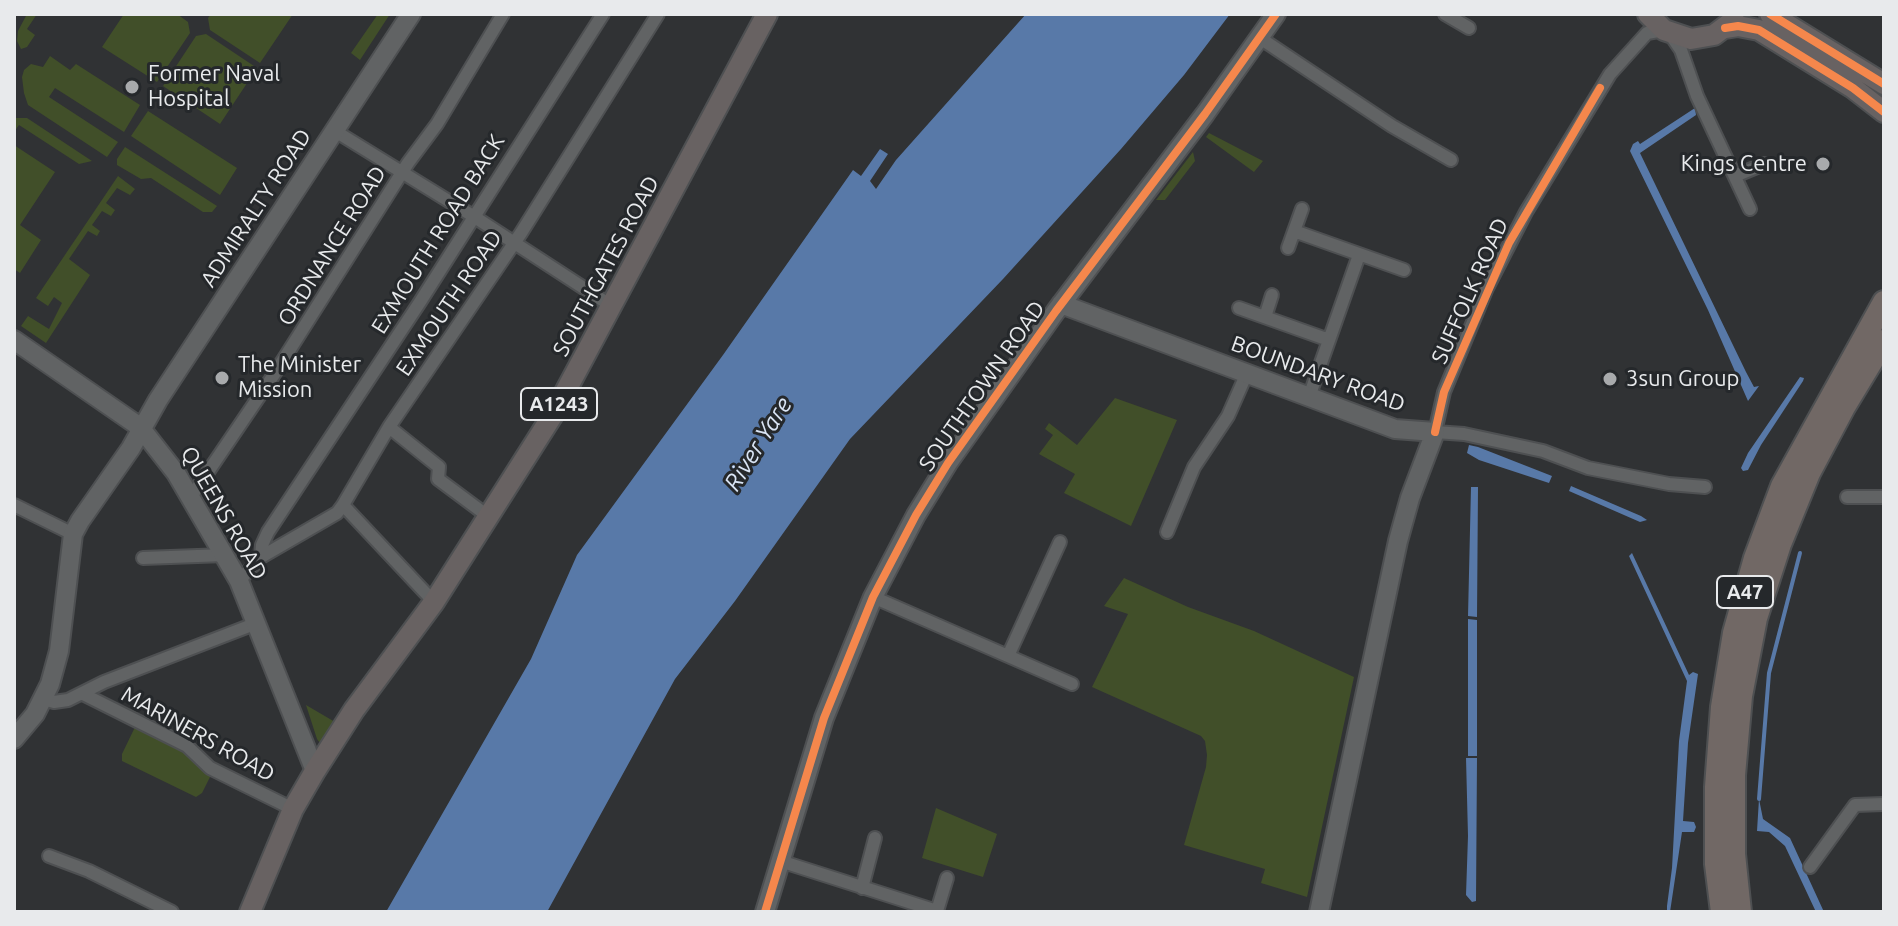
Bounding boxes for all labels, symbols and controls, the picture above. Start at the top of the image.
place label: Former Naval Hospital [148,61,280,112]
marker: Former Naval Hospital [123,78,141,96]
street label: ADMIRALTY ROAD [195,124,317,292]
street label: EXMOUTH ROAD BACK [366,129,510,339]
place label: Kings Centre [1681,151,1807,177]
marker: Kings Centre [1814,155,1832,173]
street label: ORDNANCE ROAD [272,161,392,331]
street label: SOUTHGATES ROAD [547,171,665,361]
street label: SUFFOLK ROAD [1426,214,1514,368]
street label: EXMOUTH ROAD [390,225,508,381]
street label: SOUTHTOWN ROAD [913,296,1051,476]
street label: BOUNDARY ROAD [1227,330,1409,418]
place label: The Minister Mission [238,352,361,404]
place label: 3sun Group [1626,366,1739,392]
marker: The Minister Mission [213,369,231,387]
marker: 3sun Group [1601,370,1619,388]
road number: A1243 [521,388,597,420]
water label: River Yare [718,392,798,496]
street label: QUEENS ROAD [175,442,273,584]
road number: A47 [1717,576,1773,608]
street label: MARINERS ROAD [117,681,279,787]

